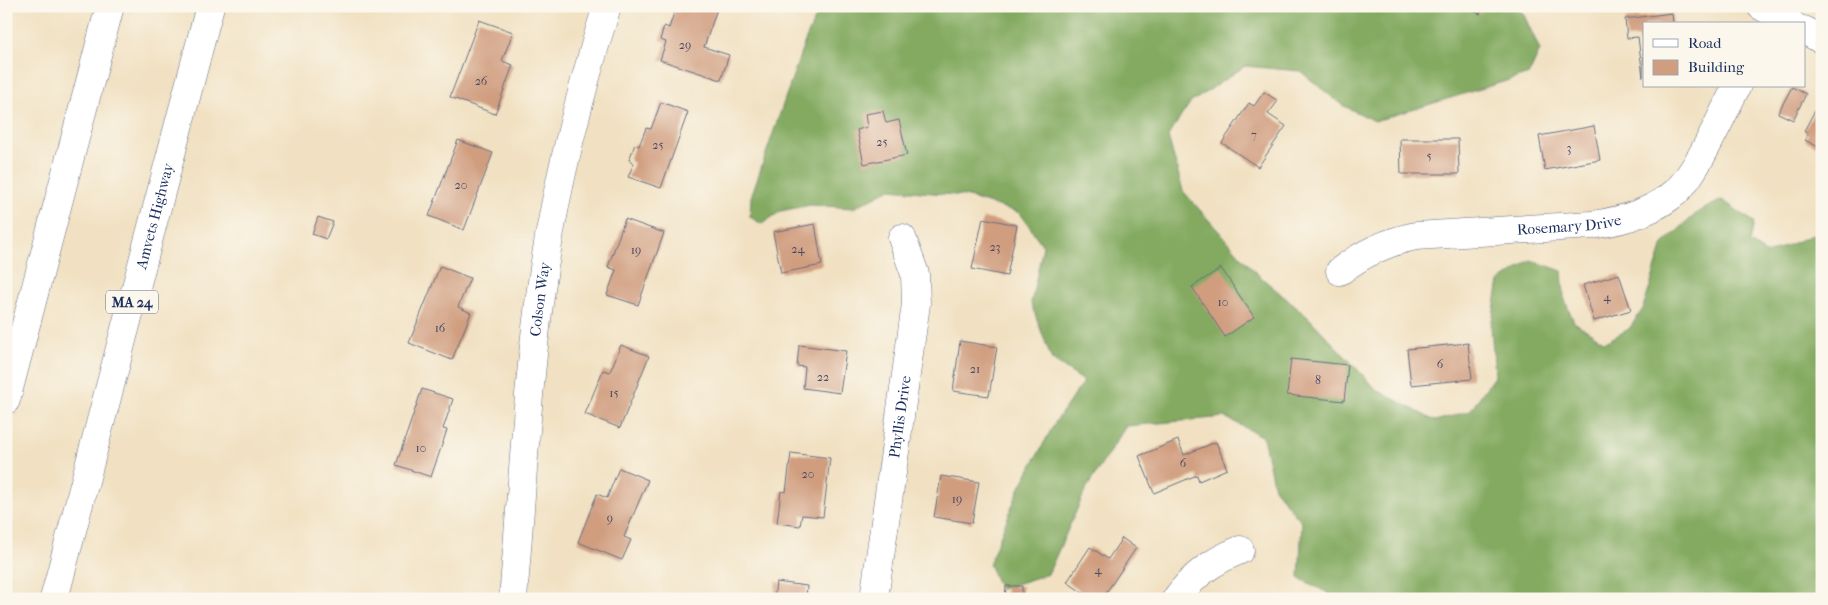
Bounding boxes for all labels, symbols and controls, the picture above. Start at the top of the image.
legend [1643,22,1806,88]
text: Road [1688,34,1722,52]
house number: 29 [679,38,691,52]
text: Building [1688,58,1745,76]
house number: 26 [475,74,488,88]
house number: 7 [1251,128,1257,142]
house number: 25 [876,135,888,149]
house number: 25 [652,138,664,152]
house number: 3 [1567,141,1572,155]
house number: 5 [1426,149,1432,163]
street label: Amvets Highway [132,160,178,272]
house number: 20 [455,178,467,192]
street label: Rosemary Drive [1516,210,1624,239]
house number: 23 [989,240,1001,254]
house number: 24 [791,242,806,256]
house number: 19 [631,243,641,257]
street label: Colson Way [526,260,554,338]
road number: MA 24 [106,290,158,314]
house number: 4 [1603,290,1611,304]
house number: 10 [1218,295,1228,309]
house number: 16 [435,321,446,335]
house number: 6 [1437,357,1444,371]
house number: 21 [970,362,980,376]
house number: 22 [817,370,829,384]
house number: 8 [1315,373,1321,387]
street label: Phyllis Drive [885,374,915,459]
house number: 15 [609,386,619,400]
house number: 10 [416,441,426,455]
house number: 6 [1180,456,1187,470]
house number: 20 [802,467,814,481]
house number: 19 [952,492,962,506]
house number: 9 [607,511,613,525]
house number: 4 [1094,563,1102,577]

